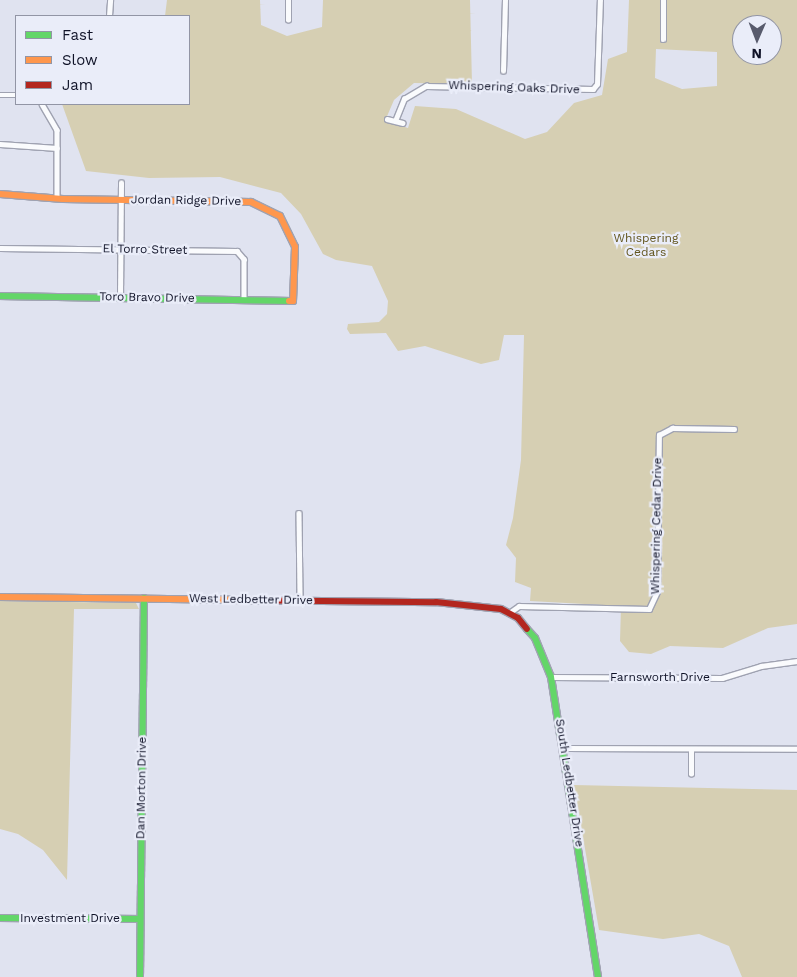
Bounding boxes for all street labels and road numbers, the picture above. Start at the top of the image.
street label: Whispering Oaks Drive [448,79,580,97]
street label: Jordan Ridge Drive [131,193,241,209]
street label: El Torro Street [102,242,188,258]
street label: Toro Bravo Drive [99,290,195,306]
street label: Whispering Cedar Drive [649,457,665,595]
street label: West Ledbetter Drive [189,592,313,608]
street label: Farnsworth Drive [610,671,710,685]
street label: South Ledbetter Drive [552,718,586,848]
street label: Dan Morton Drive [134,737,150,839]
street label: Investment Drive [20,912,120,926]

